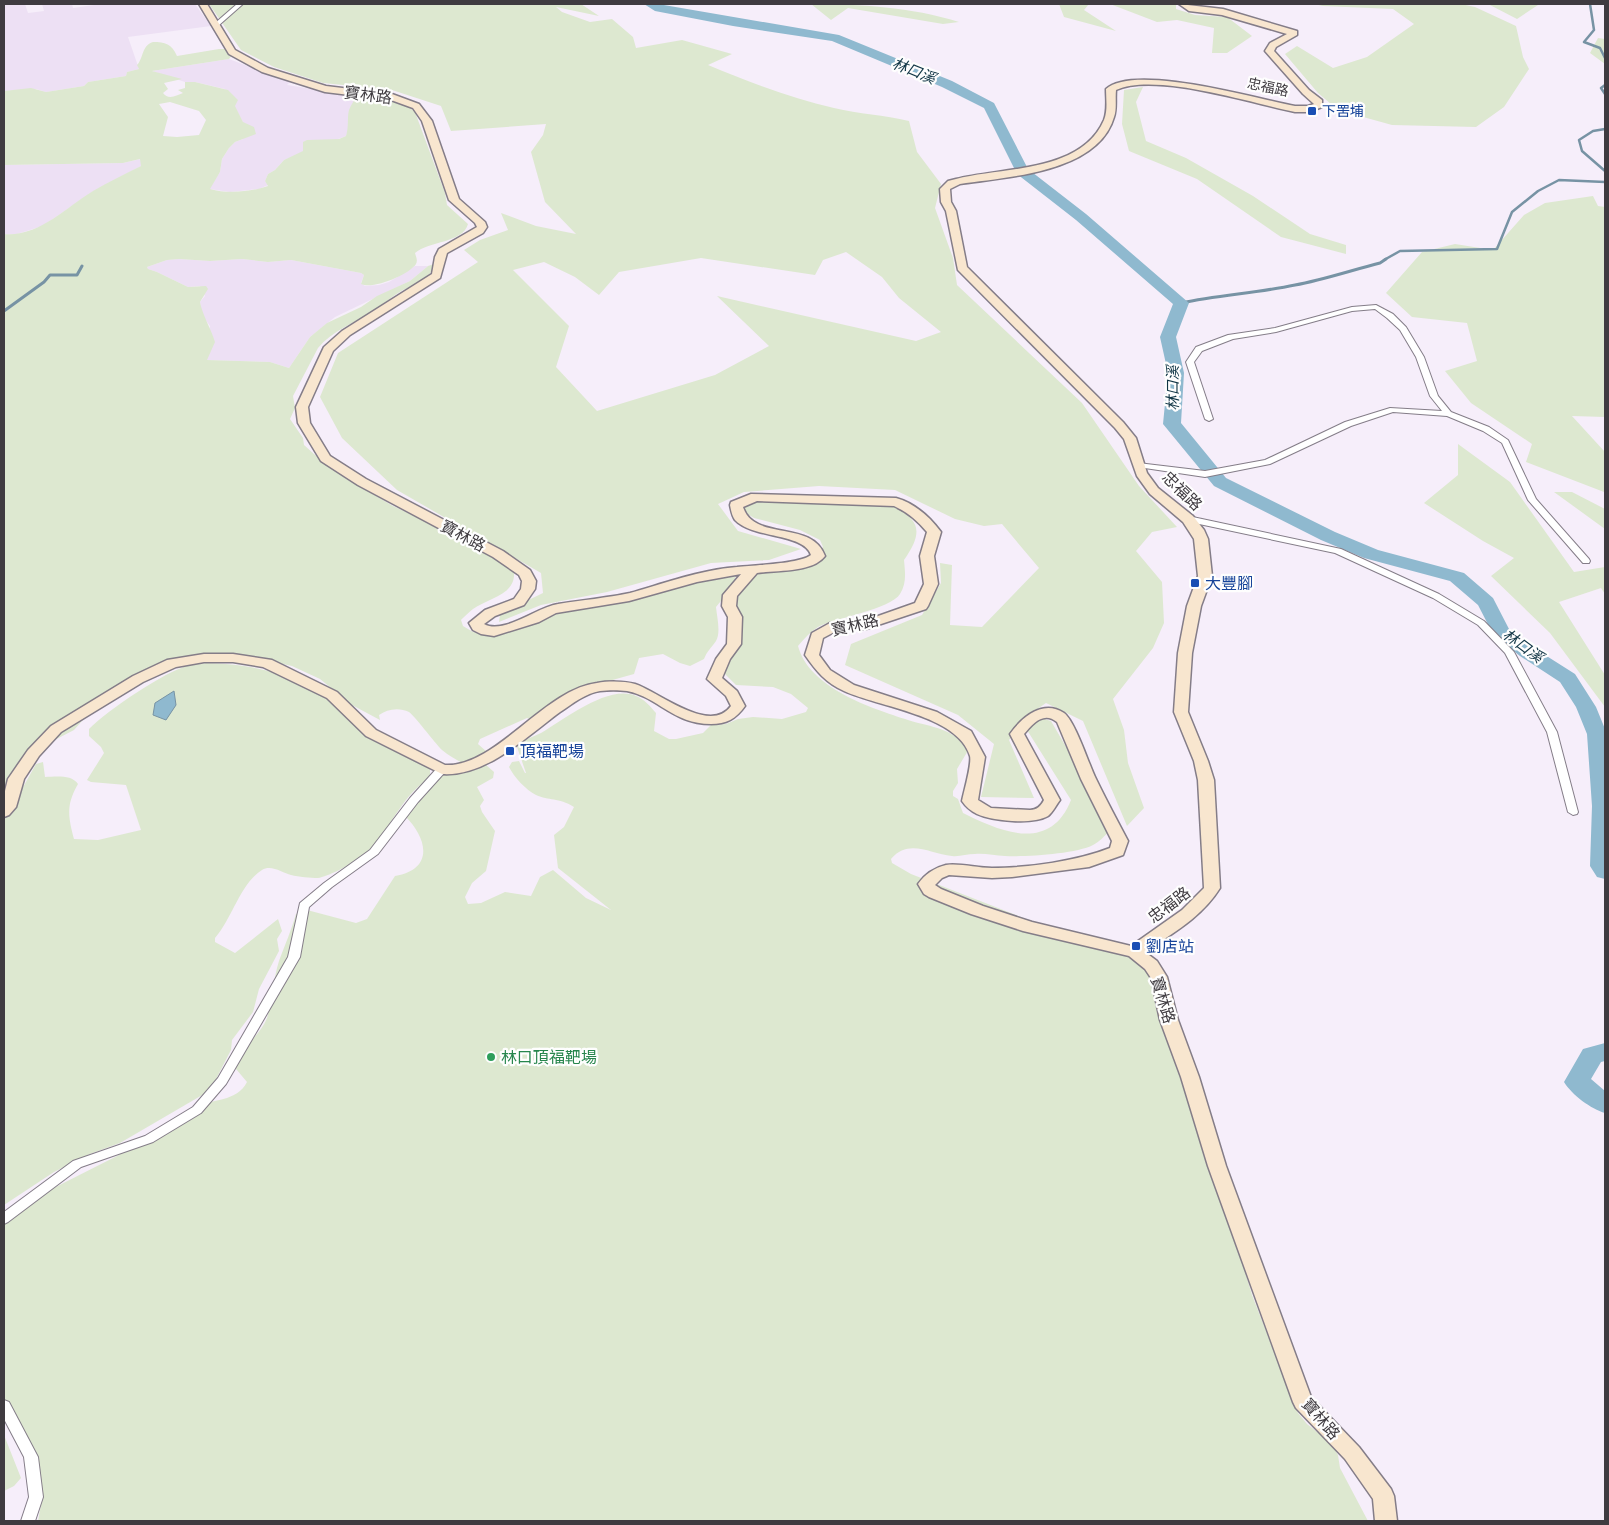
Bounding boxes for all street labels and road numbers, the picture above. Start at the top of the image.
street label: 忠福路 [1246,75,1290,99]
street label: 寶林路 [343,83,393,107]
street label: 忠福路 [1158,467,1206,515]
street label: 寶林路 [437,516,489,556]
street label: 寶林路 [829,610,881,640]
street label: 忠福路 [1144,883,1194,927]
street label: 寶林路 [1147,974,1179,1026]
street label: 寶林路 [1298,1395,1344,1443]

